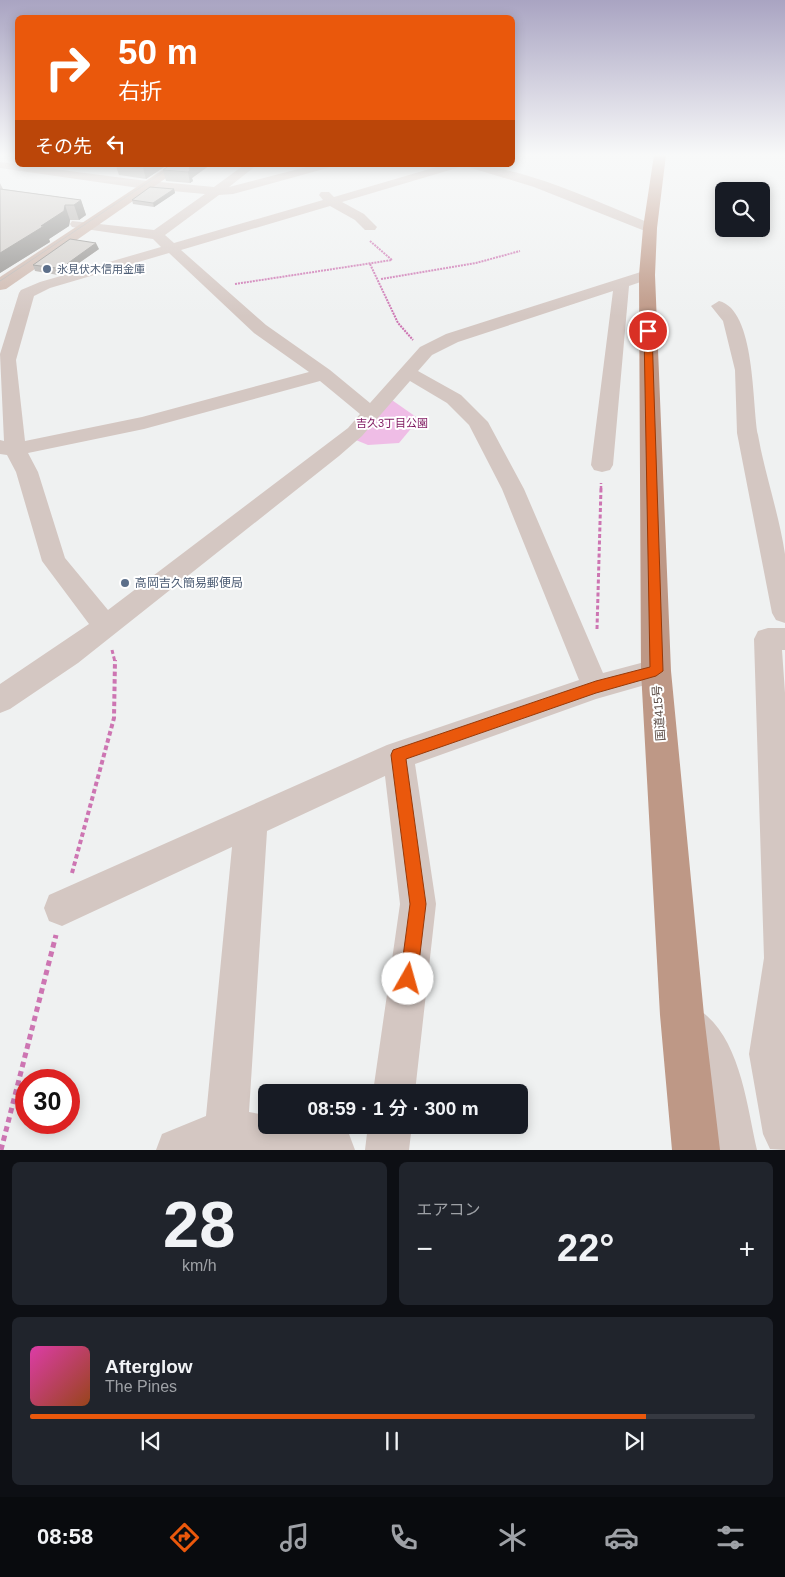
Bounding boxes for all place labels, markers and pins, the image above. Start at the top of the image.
marker: 氷見伏木信用金庫 [41,263,53,275]
place label: 氷見伏木信用金庫 [57,263,145,275]
pin [627,310,669,352]
place label: 高岡吉久簡易郵便局 [135,576,243,590]
marker: 高岡吉久簡易郵便局 [119,577,131,589]

